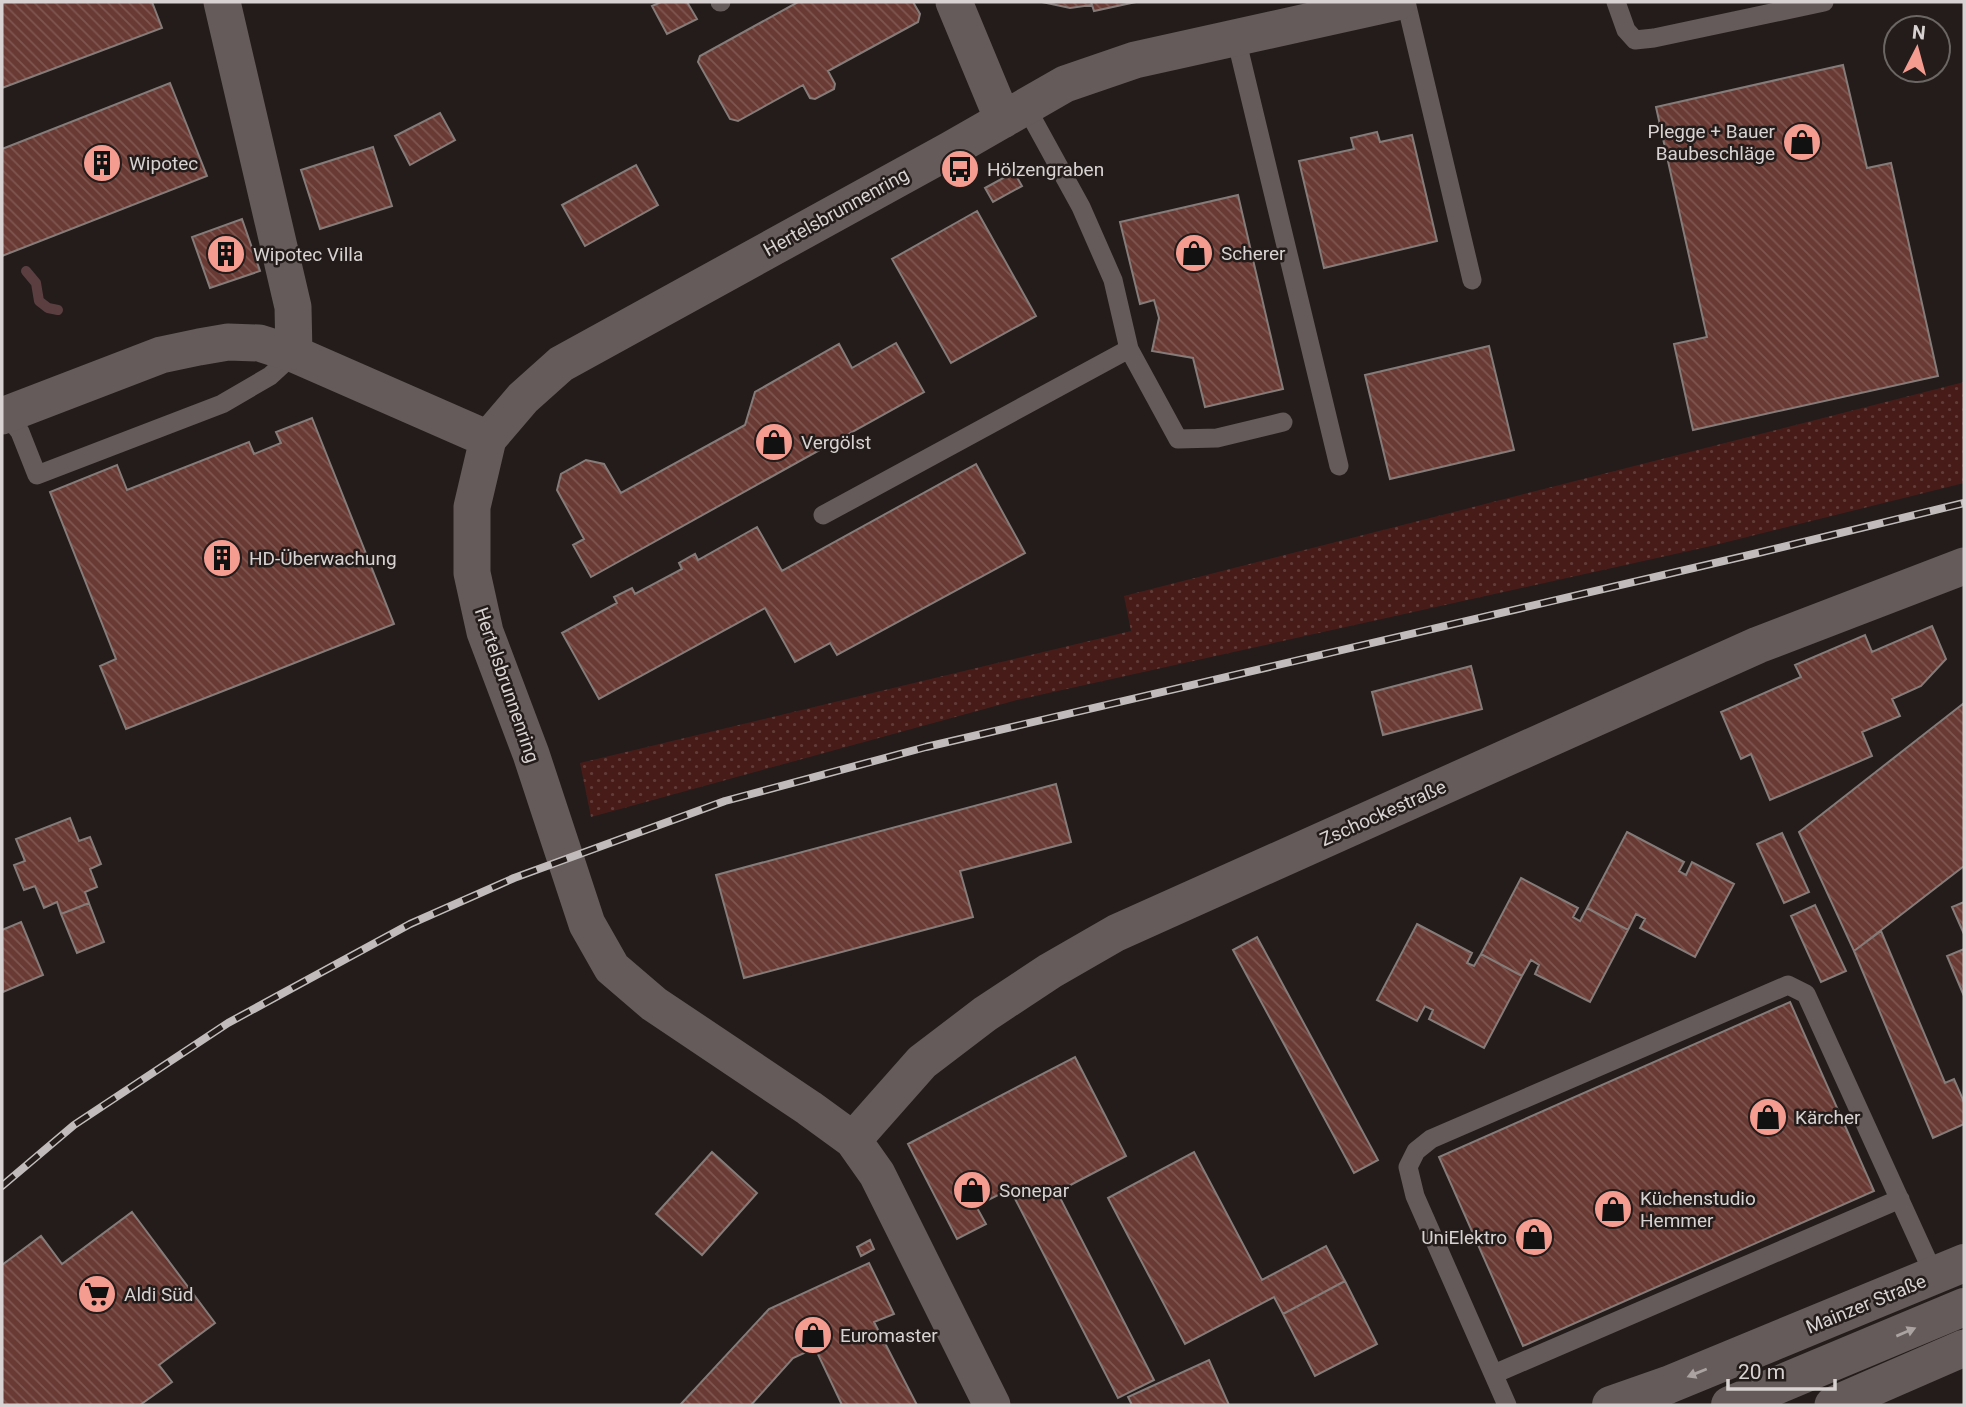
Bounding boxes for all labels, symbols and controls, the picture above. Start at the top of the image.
north arrow [1882,14,1952,84]
text: N [1911,20,1927,45]
place label: Plegge + Bauer Baubeschläge [1648,120,1776,165]
shop icon: Plegge + Bauer Baubeschläge [1781,121,1823,163]
building icon: Wipotec [81,142,123,184]
bus stop icon: Hölzengraben [939,148,981,190]
place label: Wipotec [129,152,198,175]
place label: Hölzengraben [987,158,1104,181]
street label: Hertelsbrunnenring [759,163,913,261]
shop icon: Scherer [1173,232,1215,274]
building icon: Wipotec Villa [205,233,247,275]
place label: Scherer [1221,242,1286,265]
place label: Wipotec Villa [253,243,363,266]
shop icon: Vergölst [753,421,795,463]
place label: Vergölst [801,431,871,454]
building icon: HD-Überwachung [201,537,243,579]
place label: HD-Überwachung [249,547,397,570]
street label: Hertelsbrunnenring [470,604,544,766]
street label: Zschockestraße [1316,775,1450,851]
shop icon: Kärcher [1747,1096,1789,1138]
place label: Kärcher [1795,1106,1861,1129]
shop icon: Sonepar [951,1169,993,1211]
place label: Sonepar [999,1179,1070,1202]
place label: Küchenstudio Hemmer [1640,1187,1756,1232]
shop icon: Küchenstudio Hemmer [1592,1188,1634,1230]
shop icon: UniElektro [1513,1216,1555,1258]
place label: UniElektro [1421,1226,1507,1249]
street label: Mainzer Straße [1802,1269,1930,1339]
supermarket icon: Aldi Süd [76,1273,118,1315]
place label: Aldi Süd [124,1283,194,1306]
shop icon: Euromaster [792,1314,834,1356]
place label: Euromaster [840,1324,938,1347]
one-way arrow [1896,1326,1917,1337]
scale bar [1728,1348,1835,1392]
text: 20 m [1738,1360,1785,1384]
one-way arrow [1686,1367,1707,1378]

